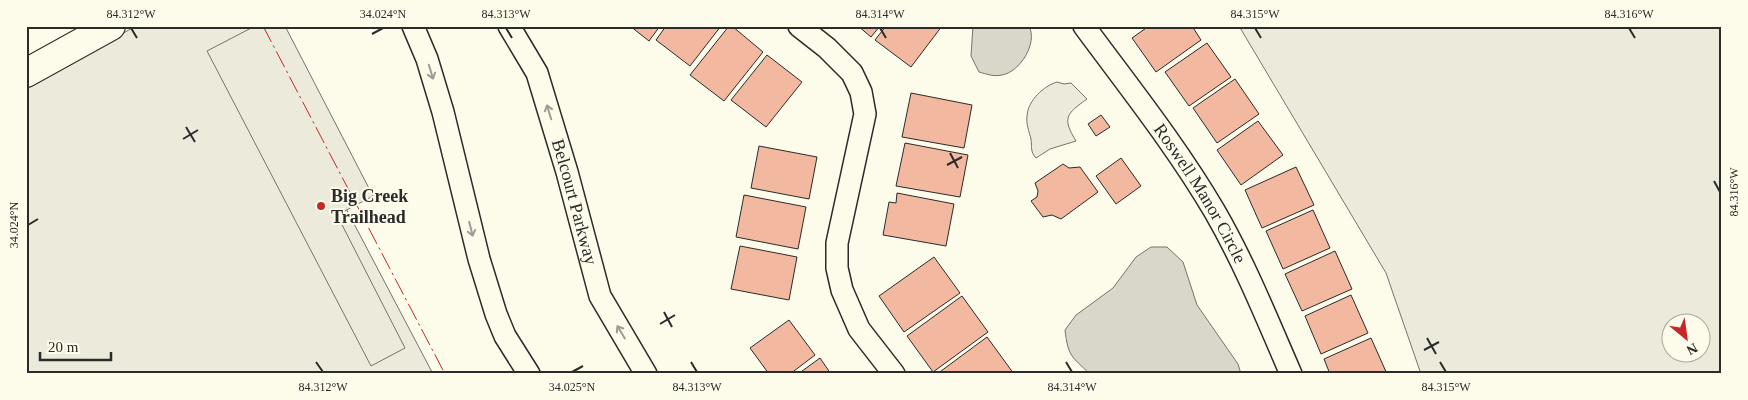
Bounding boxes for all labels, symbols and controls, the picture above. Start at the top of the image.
text: 84.312°W [106,7,156,21]
text: 34.024°N [360,7,407,21]
text: 84.313°W [481,7,531,21]
text: 84.314°W [855,7,905,21]
text: 84.315°W [1230,7,1280,21]
text: 84.316°W [1604,7,1654,21]
one-way arrow [426,63,436,79]
one-way arrow [543,105,553,121]
street label: Roswell Manor Circle [1150,120,1250,266]
street label: Belcourt Parkway [548,137,601,267]
text: 84.316°W [1727,167,1741,217]
place label: Big Creek Trailhead [331,186,408,227]
marker: Big Creek Trailhead [315,200,327,212]
text: 34.024°N [7,201,21,248]
one-way arrow [467,221,476,237]
north arrow [1660,312,1710,362]
one-way arrow [615,325,625,339]
scale bar [40,330,111,362]
text: 20 m [48,339,79,355]
text: N [1684,340,1700,358]
text: 84.312°W [298,380,348,394]
text: 34.025°N [549,380,596,394]
text: 84.313°W [672,380,722,394]
text: 84.314°W [1047,380,1097,394]
text: 84.315°W [1421,380,1471,394]

